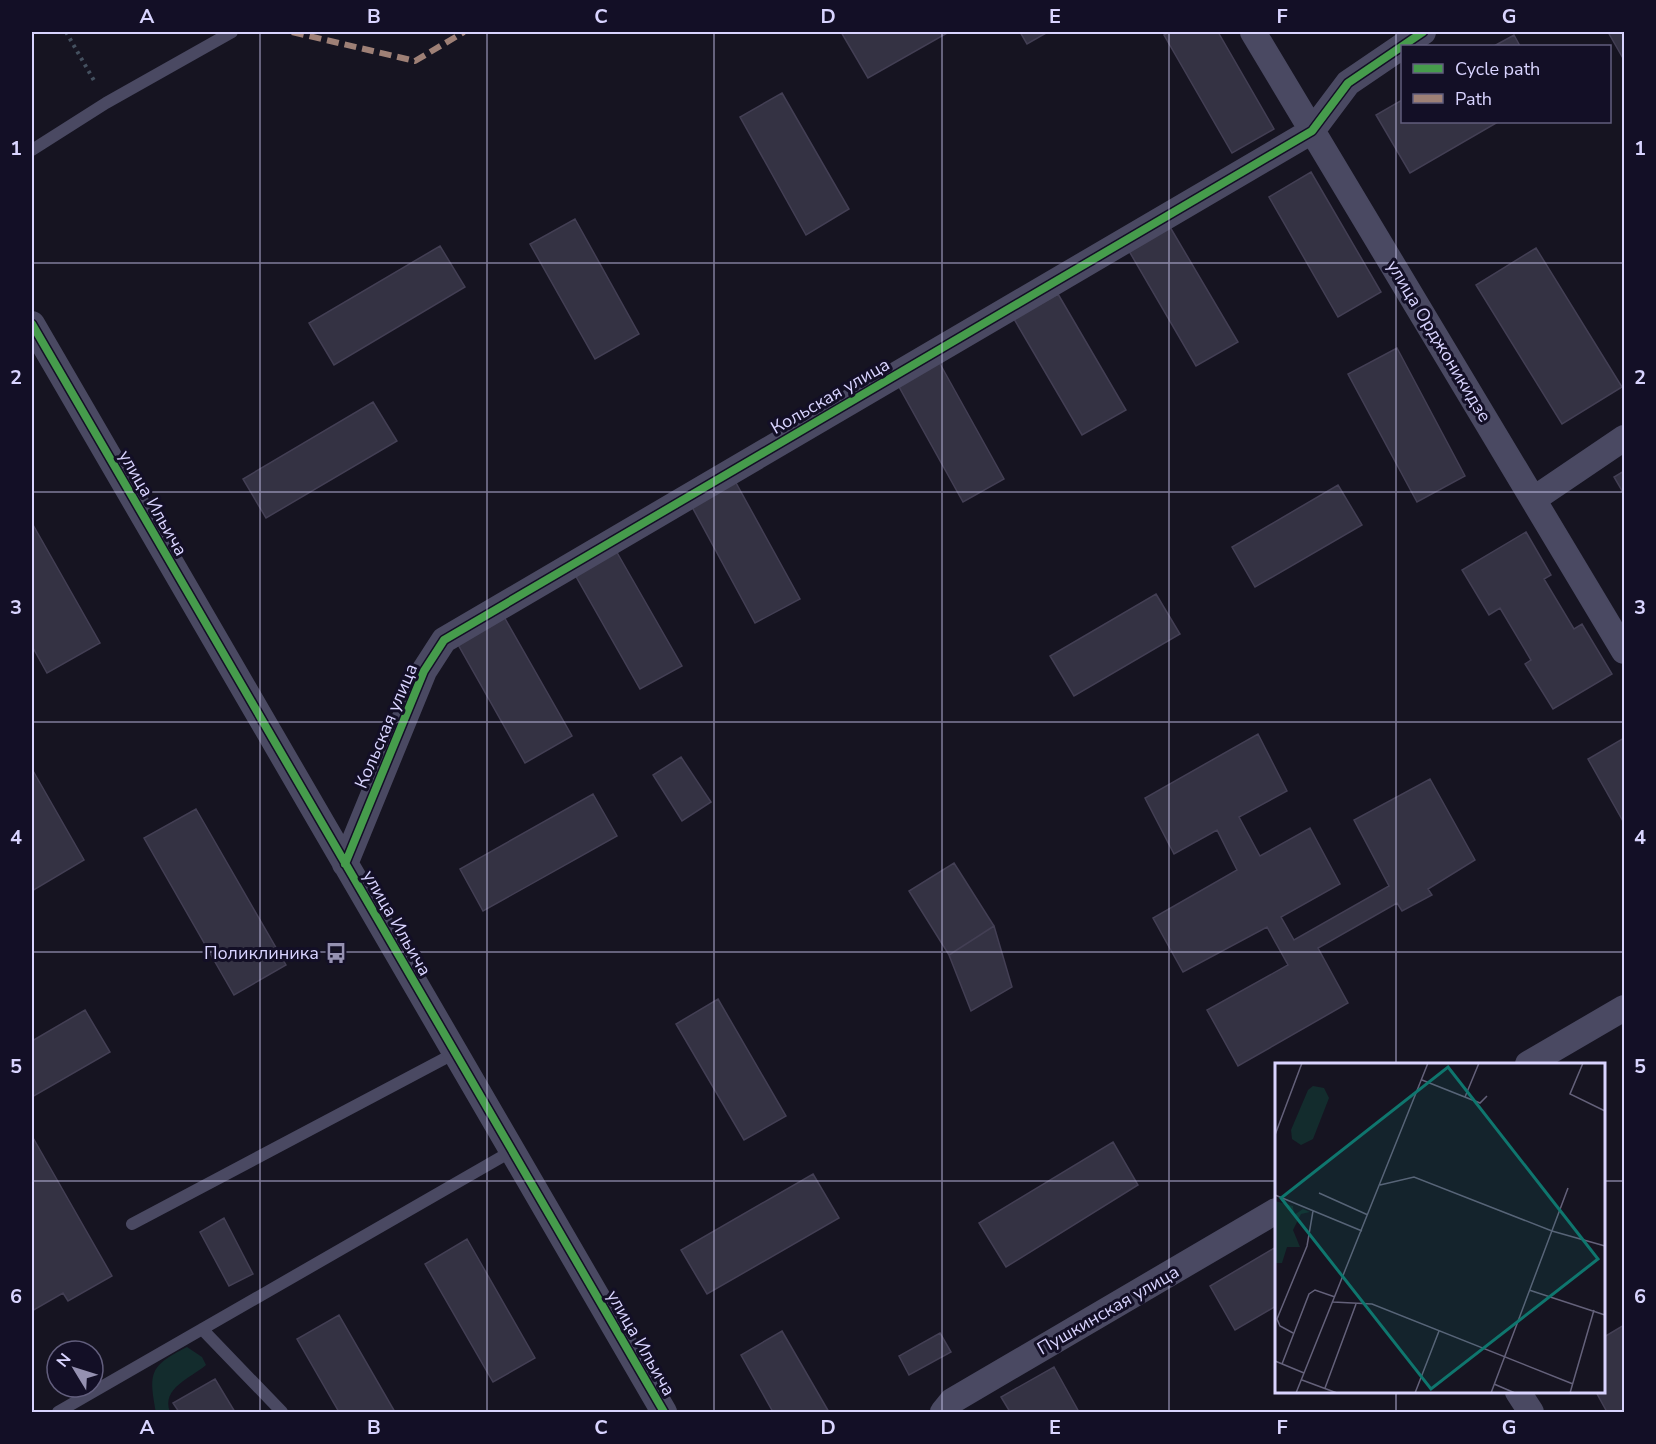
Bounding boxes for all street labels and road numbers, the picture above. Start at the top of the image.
street label: улица Орджоникидзе [1381,256,1497,426]
street label: Кольская улица [766,352,894,440]
street label: улица Ильича [113,446,193,560]
street label: Кольская улица [349,660,423,792]
street label: улица Ильича [357,866,437,980]
street label: Пушкинская улица [1033,1260,1183,1360]
street label: улица Ильича [601,1286,681,1400]

